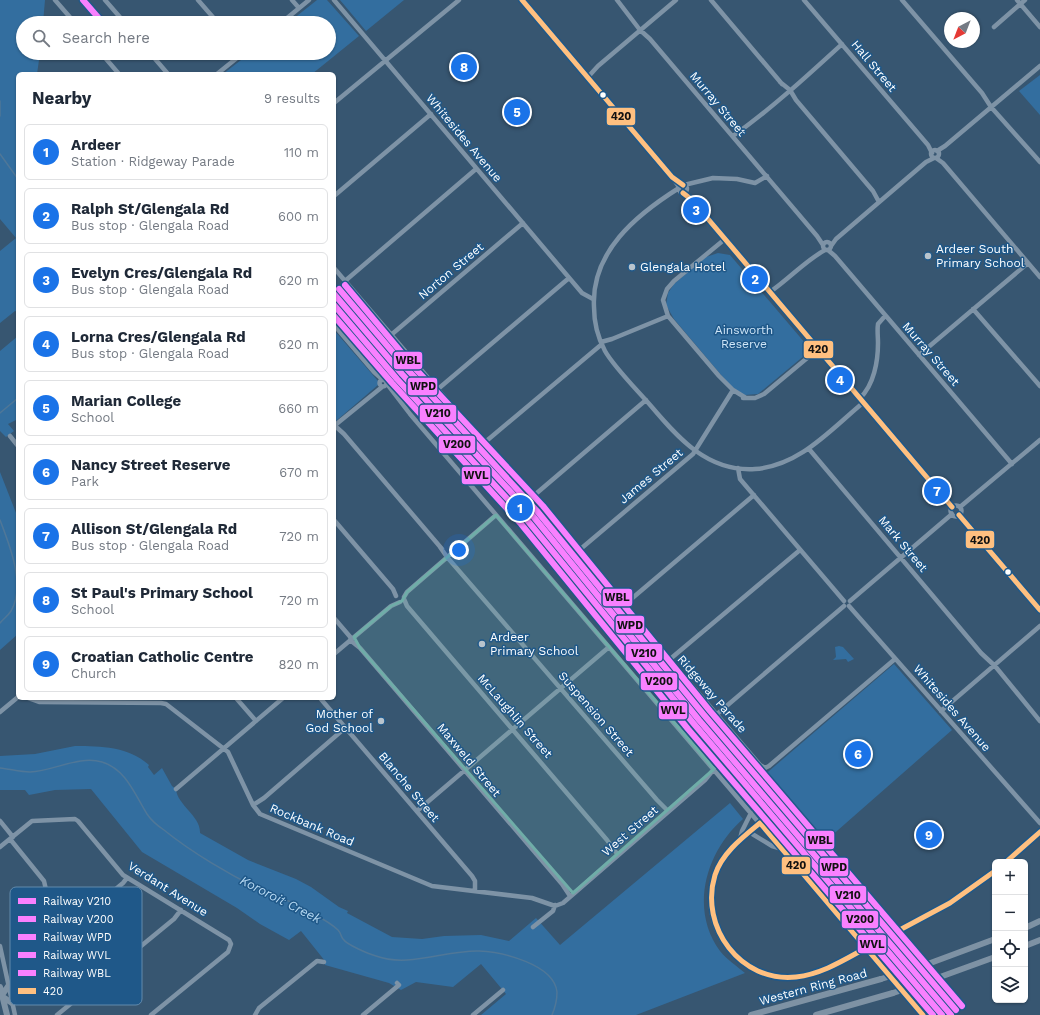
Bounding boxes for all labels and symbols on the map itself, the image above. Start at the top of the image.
north arrow [944,12,980,48]
street label: Hall Street [848,37,900,95]
pin: 8 [451,52,477,82]
street label: Murray Street [687,69,749,139]
unlabelled marker [598,90,608,100]
street label: Whitesides Avenue [423,91,505,185]
pin: 5 [504,97,530,127]
line badge: 420 [606,107,636,126]
text: 420 [611,110,631,123]
pin: 3 [683,195,709,225]
street label: Norton Street [416,240,486,302]
place label: Ardeer South Primary School [936,242,1025,270]
marker: Ardeer South Primary School [923,251,933,261]
place label: Glengala Hotel [640,260,726,274]
marker: Glengala Hotel [627,262,637,272]
pin: 2 [742,264,768,294]
street label: Murray Street [900,319,962,389]
park label: Ainsworth Reserve [715,323,773,351]
line badge: 420 [803,340,834,359]
text: 420 [808,343,828,356]
line badge: WBL [393,351,423,370]
text: WBL [395,354,421,367]
pin: 4 [827,365,853,395]
line badge: WPD [407,377,438,396]
text: WPD [410,380,436,393]
line badge: V210 [419,404,457,423]
text: V210 [425,407,451,420]
line badge: V200 [438,435,476,454]
text: V200 [443,438,471,451]
street label: James Street [617,445,685,507]
line badge: WVL [461,466,491,485]
text: WVL [463,469,489,482]
pin: 7 [924,476,950,506]
pin: 1 [507,493,533,523]
street label: Mark Street [876,513,930,575]
line badge: 420 [965,530,995,549]
text: 420 [970,534,990,547]
your location [449,540,469,560]
unlabelled marker [1003,567,1013,577]
line badge: WBL [602,588,633,607]
text: WBL [604,591,630,604]
line badge: WPD [615,615,645,634]
text: WPD [617,619,643,632]
place label: Ardeer Primary School [490,630,579,658]
marker: Ardeer Primary School [477,639,487,649]
line badge: V210 [625,643,663,662]
text: V210 [631,647,657,660]
street label: Ridgeway Parade [674,652,750,736]
street label: Whitesides Avenue [910,662,994,754]
street label: Suspension Street [555,669,637,759]
street label: McLaughlin Street [475,671,555,761]
line badge: V200 [640,672,678,691]
text: V200 [645,675,673,688]
line badge: WVL [658,701,688,720]
text: WVL [660,704,686,717]
place label: Mother of God School [306,707,373,735]
marker: Mother of God School [376,716,386,726]
street label: Maxweld Street [434,720,504,800]
pin: 6 [845,739,871,769]
street label: Blanche Street [376,749,442,825]
street label: Rockbank Road [268,801,356,849]
street label: West Street [599,803,661,859]
pin: 9 [916,820,942,850]
line badge: WBL [805,830,835,850]
text: WBL [807,834,833,847]
line badge: 420 [781,856,811,875]
line badge: WPD [819,857,849,877]
street label: Verdant Avenue [125,859,211,919]
text: 420 [786,859,806,872]
text: WPD [821,861,847,874]
water label: Kororoit Creek [238,873,325,927]
line badge: V210 [829,885,867,904]
legend [10,887,142,1005]
text: V210 [835,889,861,902]
text: Railway V210 [43,895,111,908]
line badge: V200 [841,910,879,929]
text: Railway V200 [43,913,114,926]
text: V200 [846,913,874,926]
text: Railway WPD [43,931,112,944]
line badge: WVL [857,934,887,954]
text: WVL [859,938,885,951]
text: Railway WVL [43,949,111,962]
street label: Western Ring Road [758,966,868,1008]
text: Railway WBL [43,967,111,980]
text: 420 [43,985,63,998]

